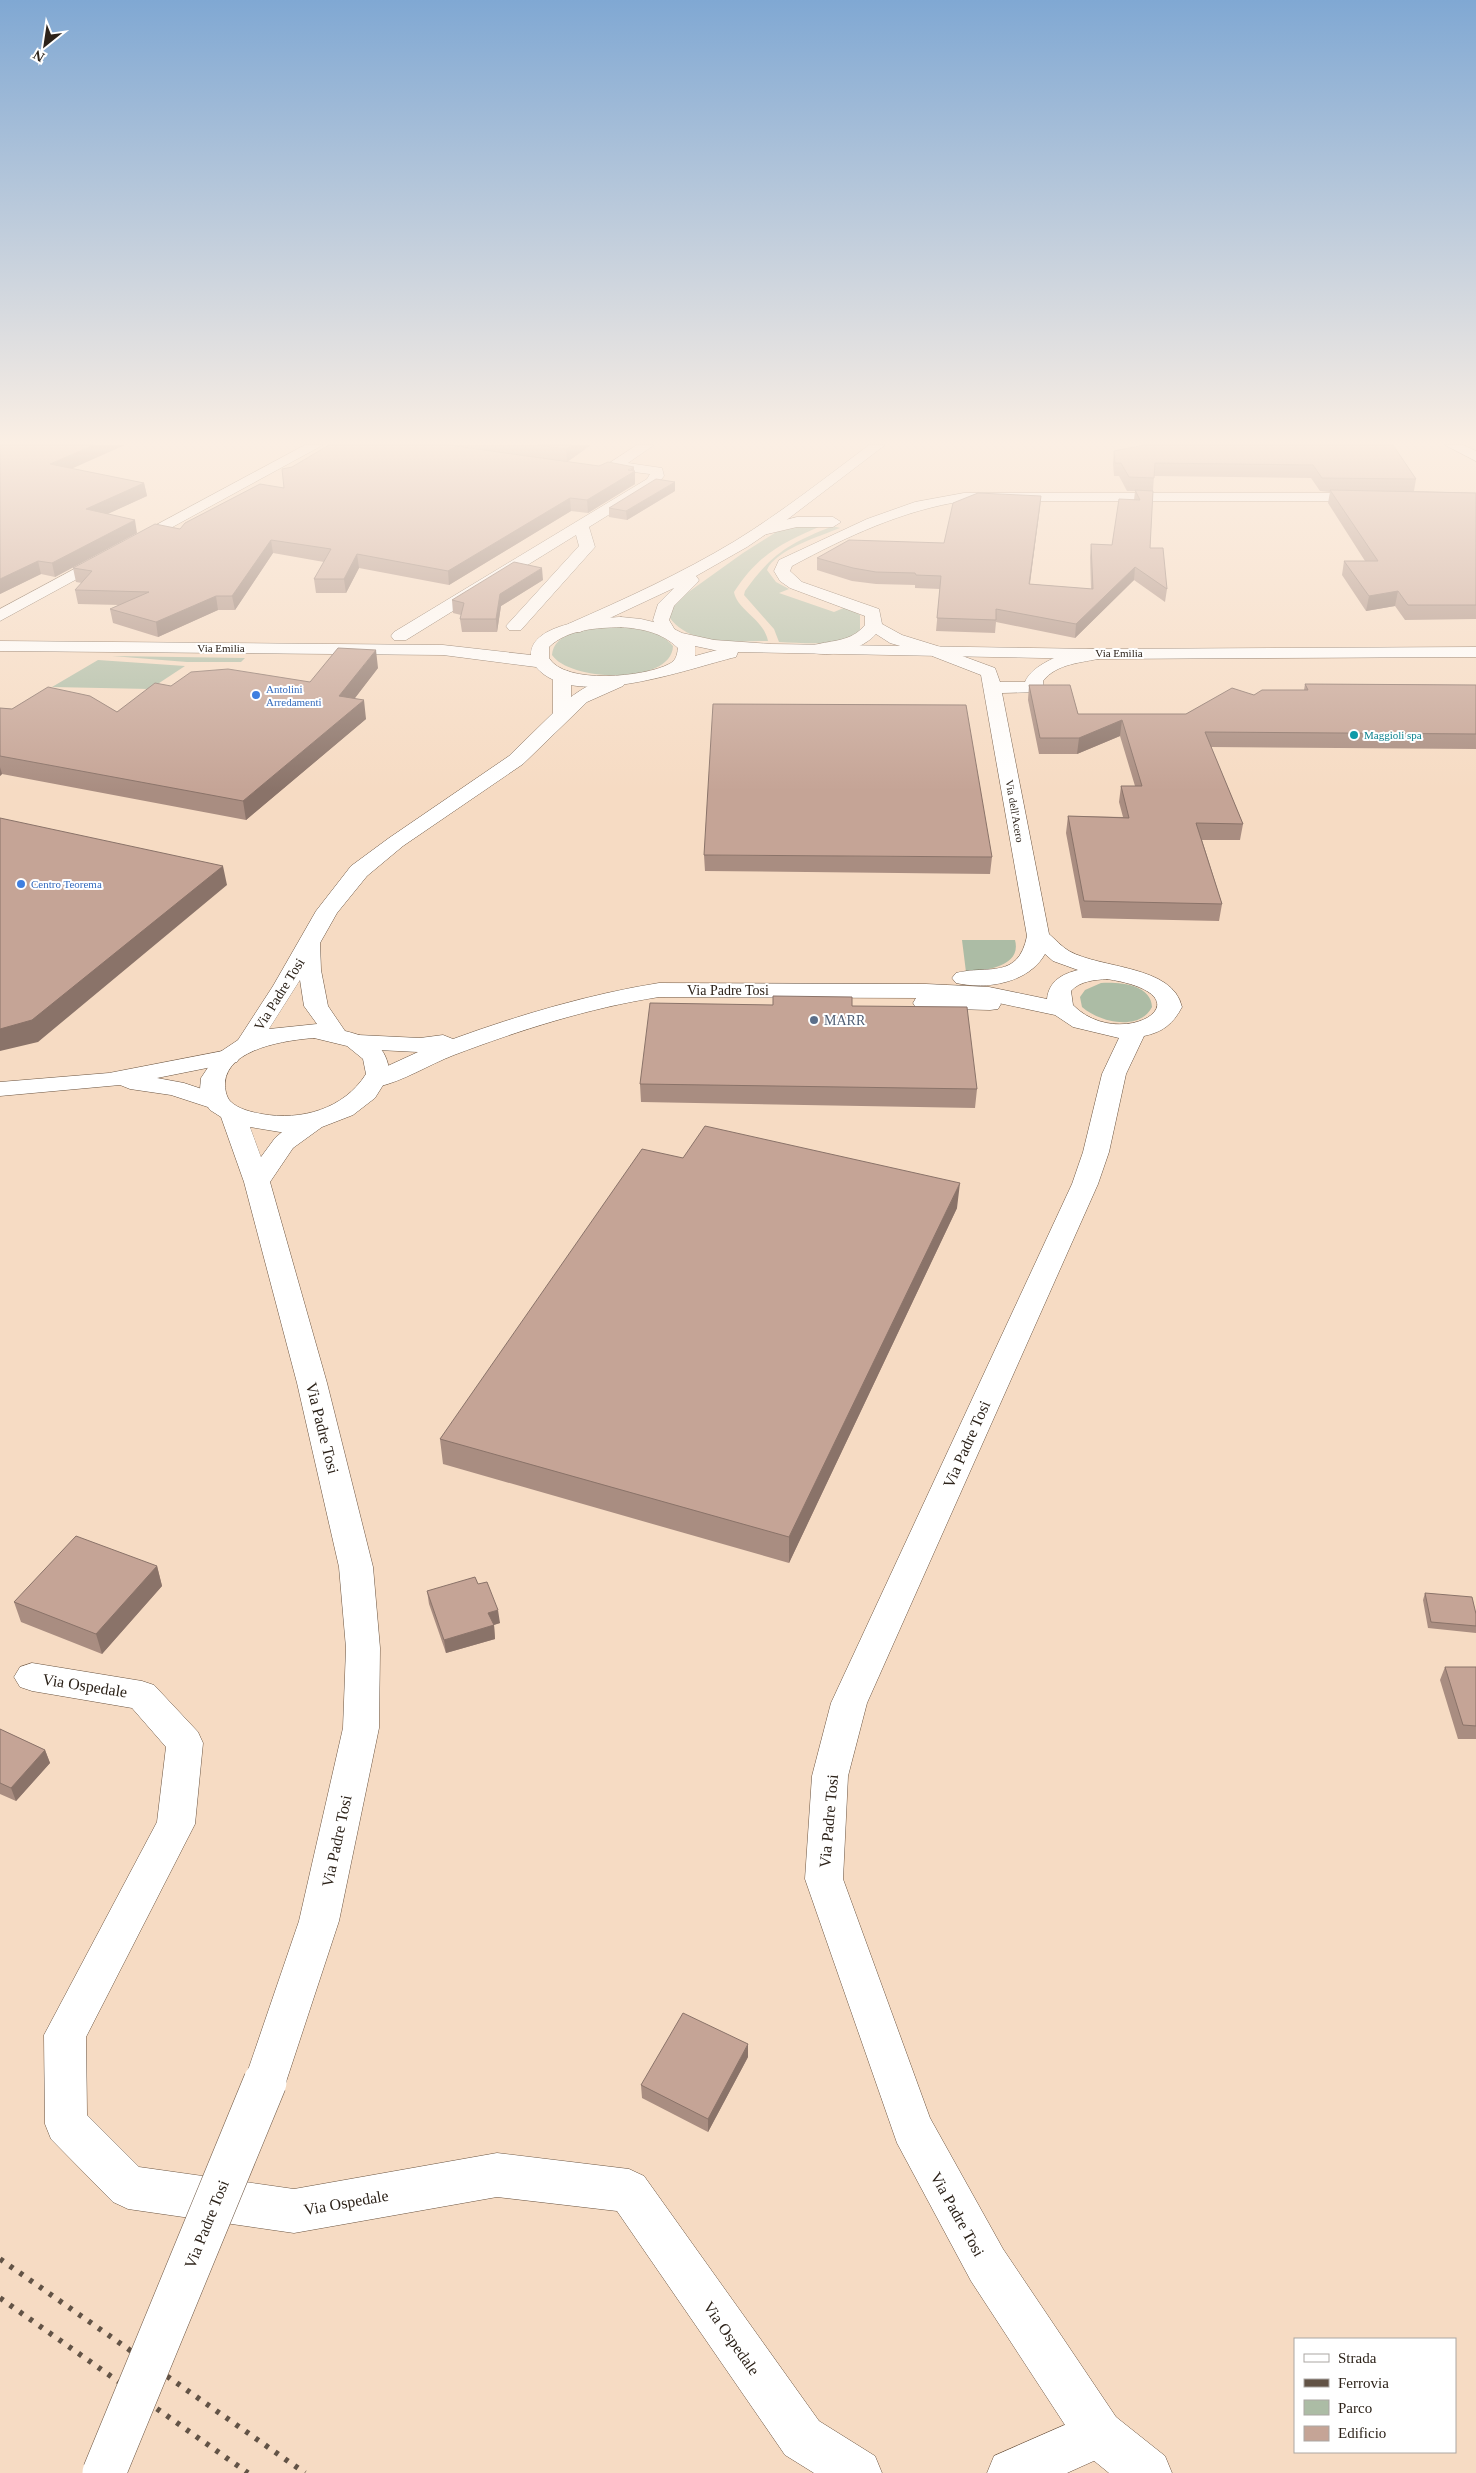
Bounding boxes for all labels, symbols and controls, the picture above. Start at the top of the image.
north arrow [20,20,70,70]
text: N [31,47,47,65]
street label: Via Emilia [197,642,245,654]
street label: Via Emilia [1095,647,1143,659]
place label: Antolini Arredamenti [266,683,322,708]
marker: Antolini Arredamenti [250,689,262,701]
marker: Maggioli spa [1348,729,1360,741]
place label: Maggioli spa [1364,729,1422,741]
street label: Via dell'Acero [1004,779,1026,844]
marker: Centro Teorema [15,878,27,890]
place label: Centro Teorema [31,878,102,890]
street label: Via Padre Tosi [251,955,308,1033]
street label: Via Padre Tosi [687,983,769,998]
place label: MARR [824,1013,866,1028]
marker: MARR [808,1014,820,1026]
street label: Via Padre Tosi [303,1381,342,1476]
street label: Via Padre Tosi [940,1397,993,1490]
street label: Via Ospedale [41,1670,129,1702]
street label: Via Padre Tosi [816,1773,841,1868]
street label: Via Padre Tosi [318,1793,355,1889]
street label: Via Padre Tosi [927,2169,988,2260]
street label: Via Padre Tosi [181,2177,232,2271]
street label: Via Ospedale [302,2187,390,2219]
street label: Via Ospedale [699,2298,763,2379]
legend [1294,2338,1456,2453]
text: Strada [1338,2350,1377,2366]
text: Ferrovia [1338,2375,1389,2391]
text: Parco [1338,2400,1372,2416]
text: Edificio [1338,2425,1386,2441]

